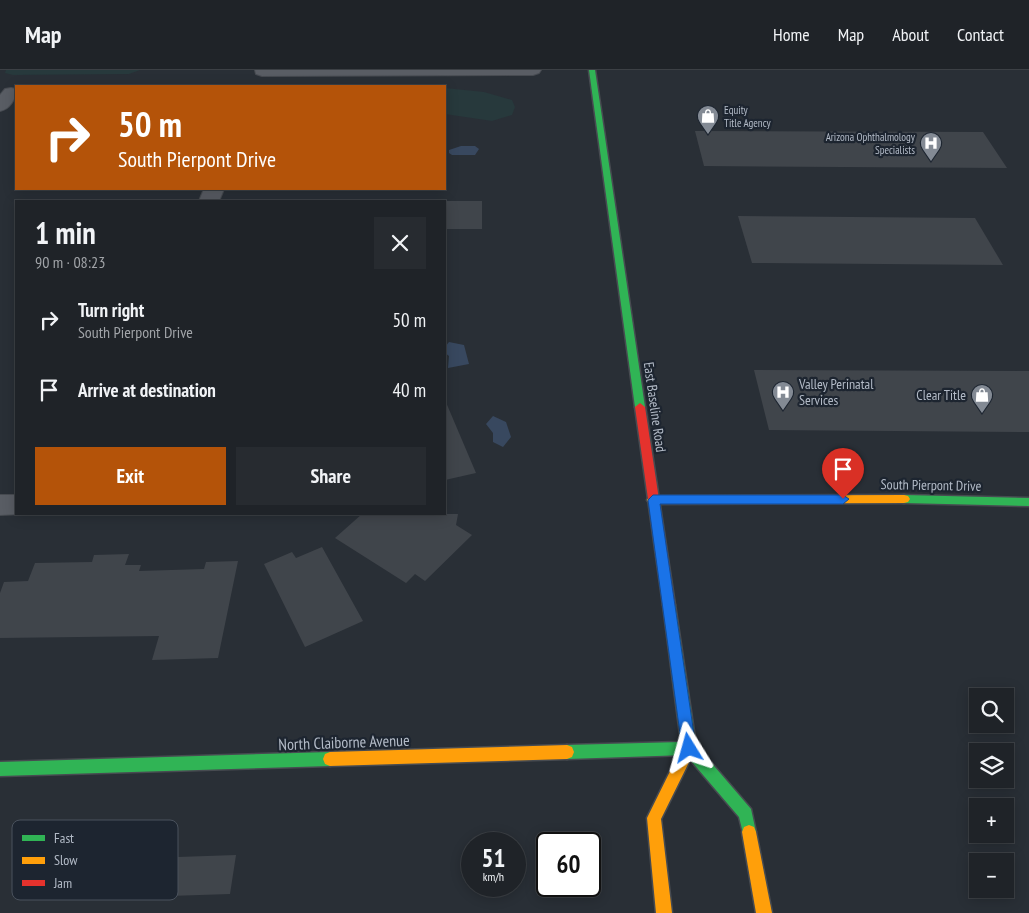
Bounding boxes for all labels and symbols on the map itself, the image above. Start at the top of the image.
place label: Equity Title Agency [724,103,771,130]
shop icon: Equity Title Agency [696,104,720,135]
place label: Arizona Ophthalmology Specialists [826,130,916,157]
hospital icon: Arizona Ophthalmology Specialists [919,131,943,162]
street label: East Baseline Road [640,361,670,453]
place label: Valley Perinatal Services [798,375,874,409]
hospital icon: Valley Perinatal Services [771,380,795,411]
shop icon: Clear Title [970,383,994,414]
place label: Clear Title [916,386,966,404]
pin [822,448,864,499]
street label: South Pierpont Drive [881,475,982,495]
position arrow [662,721,714,773]
street label: North Claiborne Avenue [278,730,410,754]
legend [12,820,178,900]
text: Fast [54,829,74,847]
speed limit sign: 60 [536,832,601,897]
text: Slow [54,851,78,869]
text: Jam [53,874,72,892]

